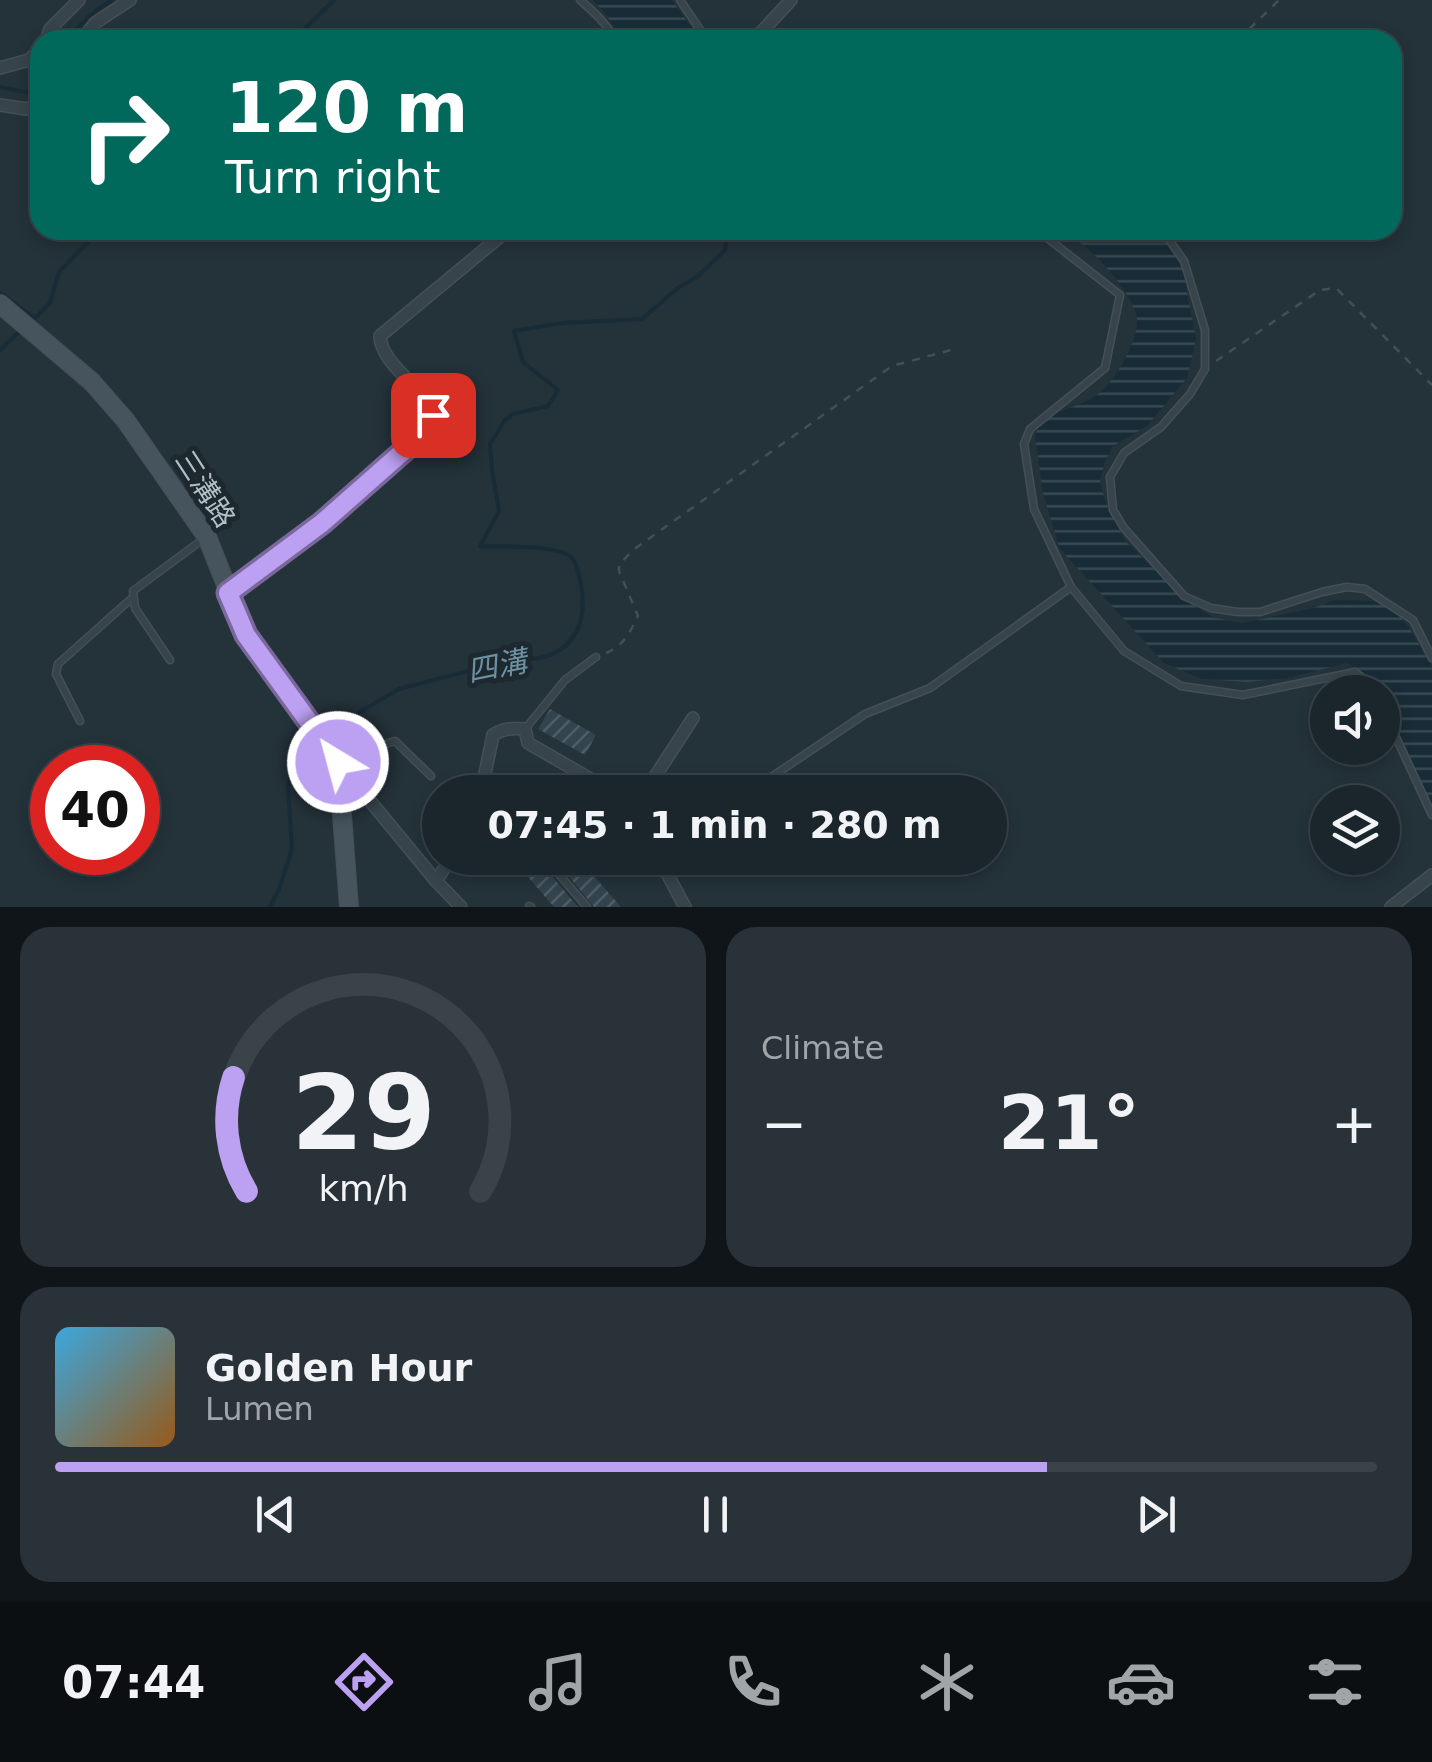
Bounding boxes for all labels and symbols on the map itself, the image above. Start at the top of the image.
pin [391,373,476,458]
street label: 三溝路 [168,445,242,533]
water label: 四溝 [464,642,534,689]
position arrow [286,710,390,814]
speed limit sign: 40 [30,745,160,875]

